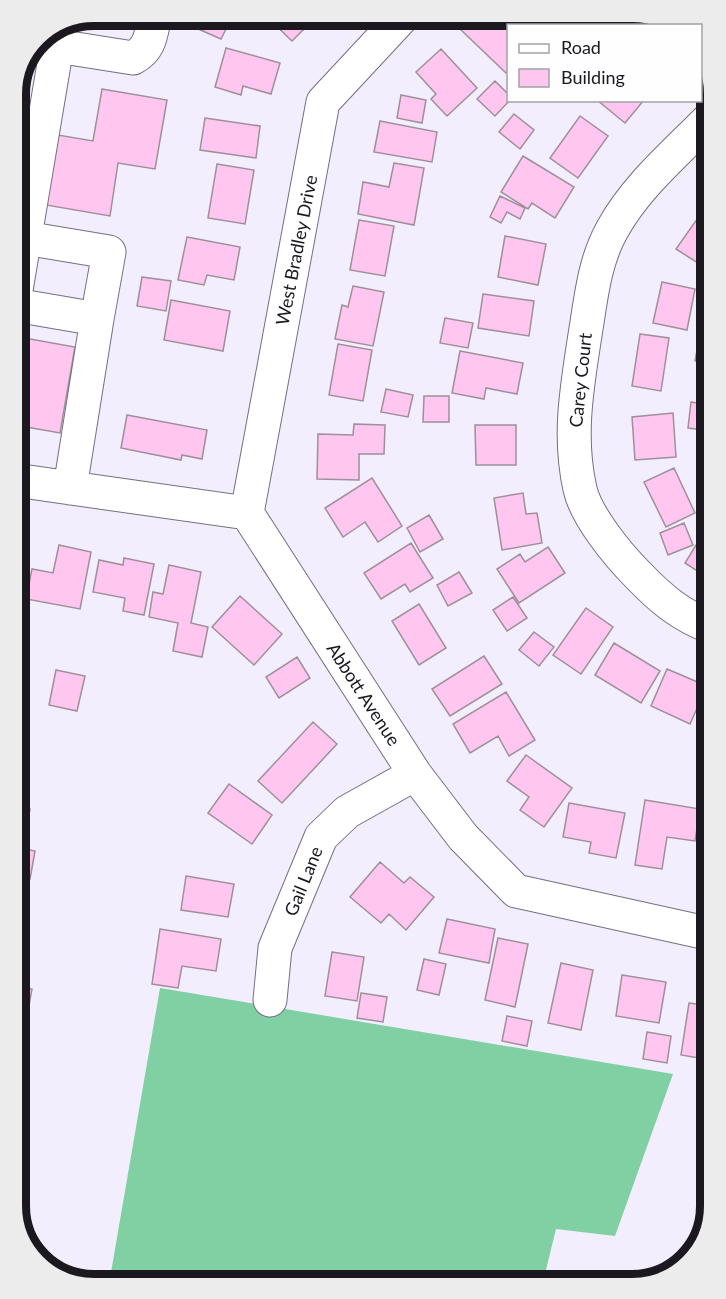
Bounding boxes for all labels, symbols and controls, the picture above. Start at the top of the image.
legend [507,24,702,102]
text: Road [561,36,601,58]
text: Building [561,66,625,88]
street label: West Bradley Drive [271,173,321,327]
street label: Carey Court [564,331,596,428]
street label: Abbott Avenue [323,638,405,750]
street label: Gail Lane [279,843,327,919]

